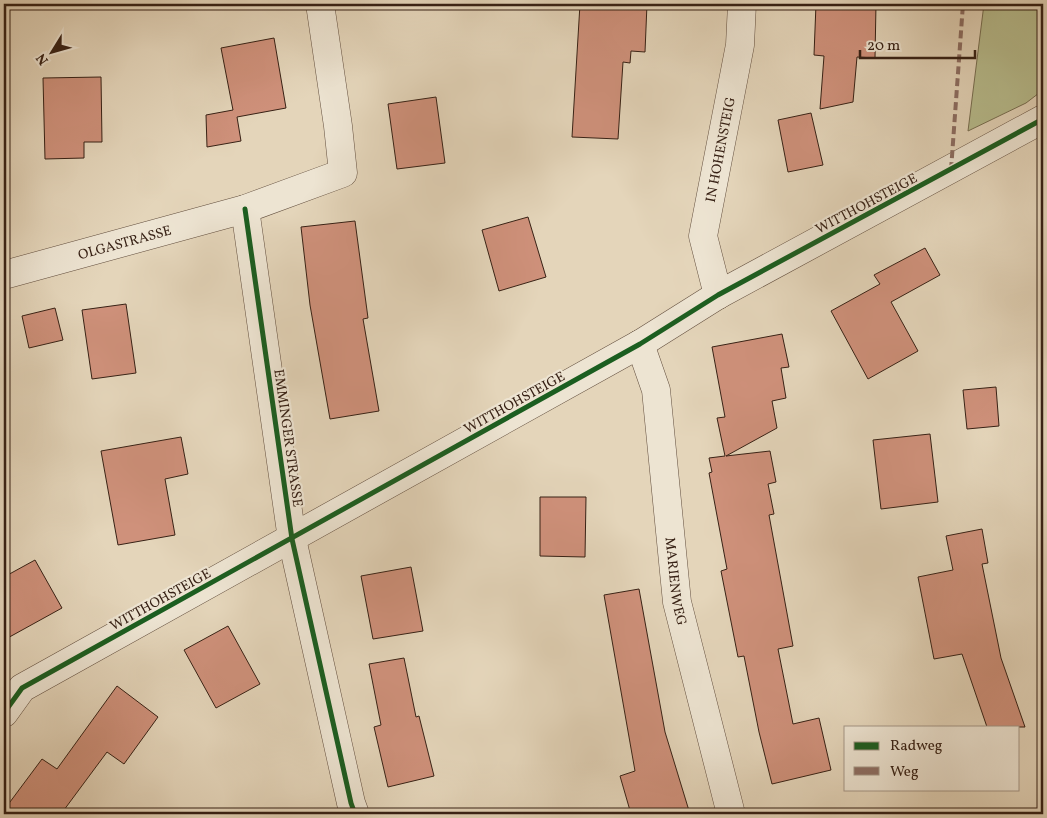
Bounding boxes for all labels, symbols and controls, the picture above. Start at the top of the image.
north arrow [28,28,78,78]
scale bar [860,28,974,60]
text: 20 m [867,36,900,57]
text: N [32,49,53,69]
street label: IN HOHENSTEIG [702,95,741,204]
street label: WITTHOHSTEIGE [812,169,921,239]
street label: OLGASTRASSE [76,222,174,265]
street label: EMMINGER STRASSE [268,368,307,508]
street label: WITTHOHSTEIGE [461,368,569,439]
street label: MARIENWEG [660,536,691,628]
street label: WITTHOHSTEIGE [107,565,215,636]
legend [844,726,1020,790]
text: Radweg [890,736,943,757]
text: Weg [890,762,919,783]

